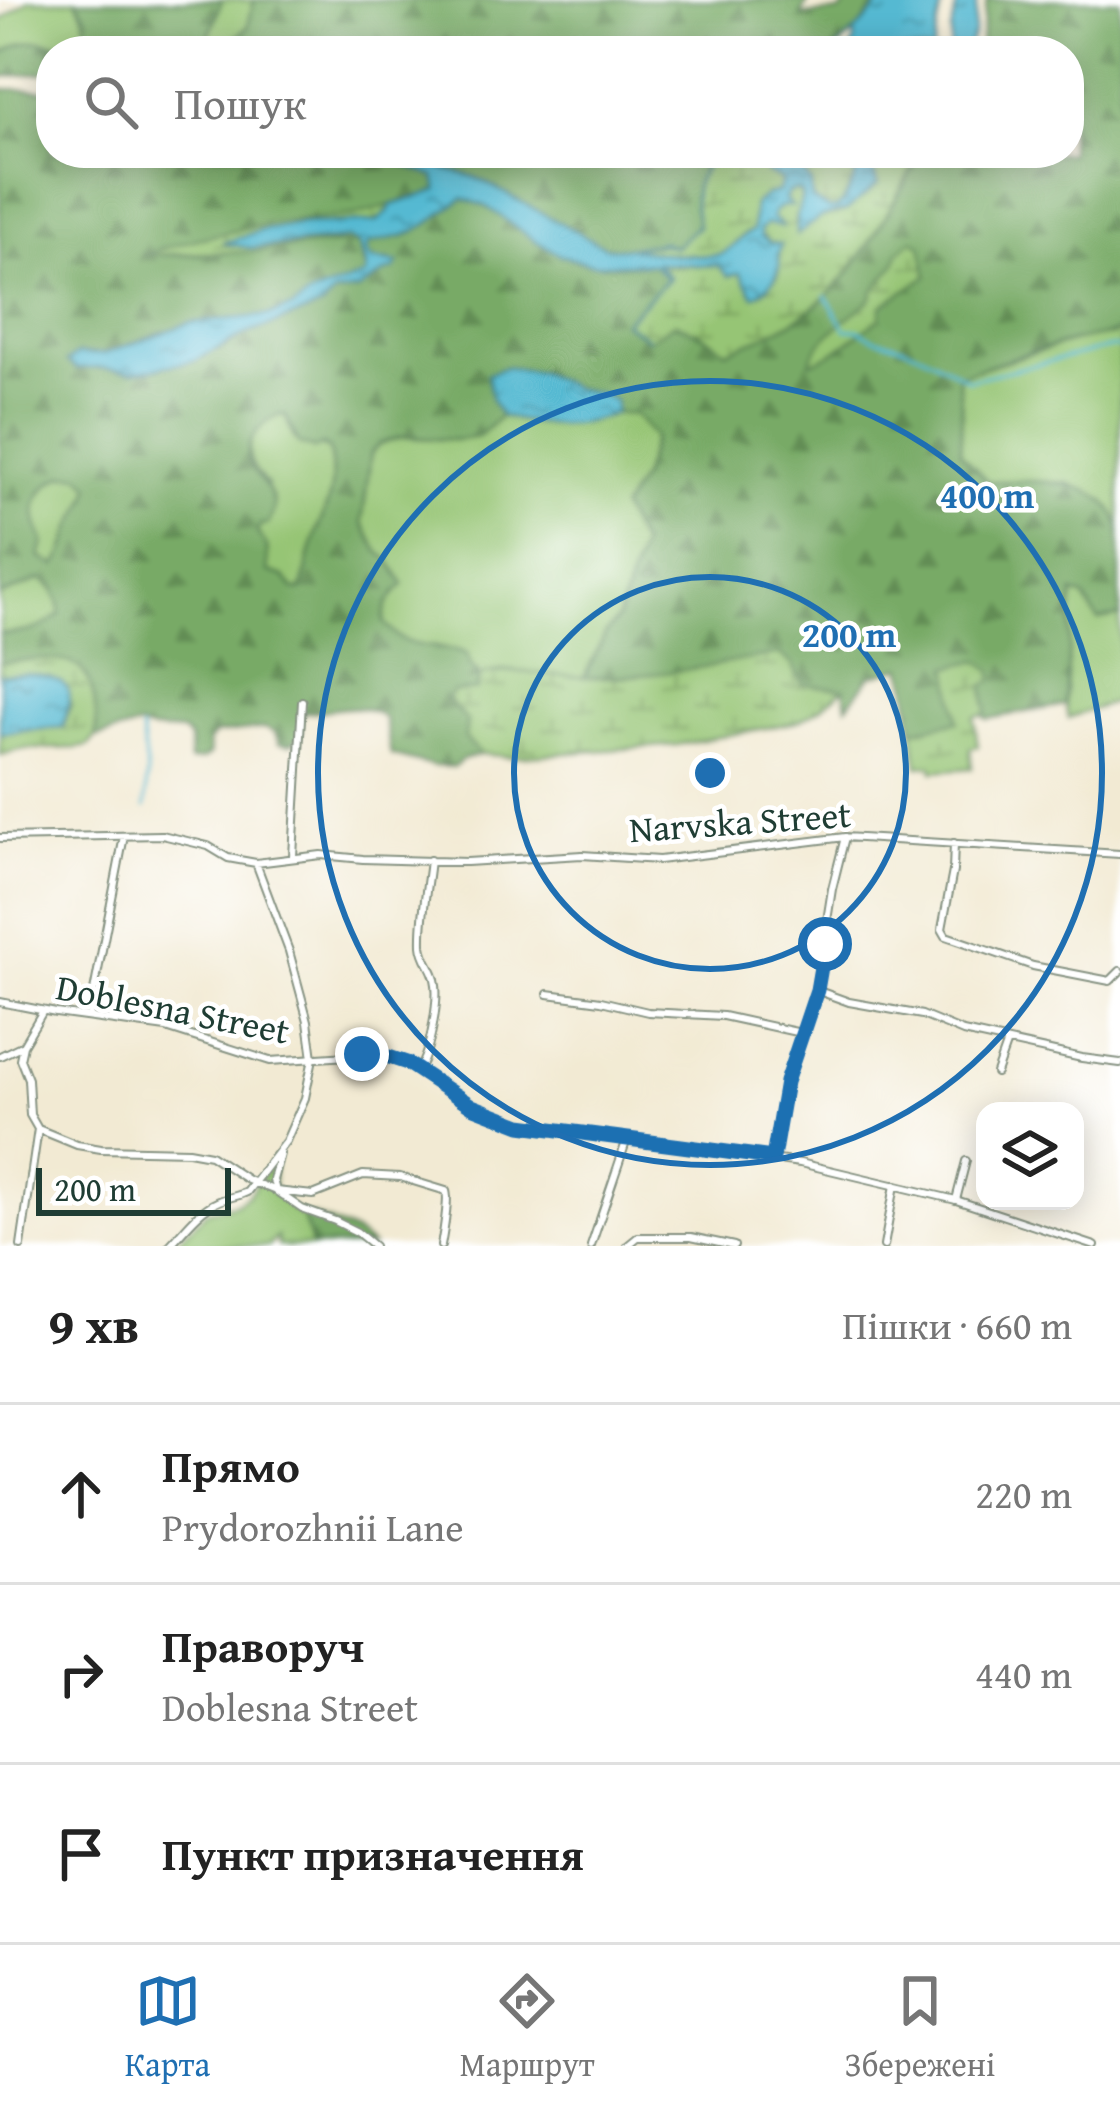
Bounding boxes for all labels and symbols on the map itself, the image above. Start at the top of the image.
text: 400 m [940,468,1035,521]
text: 200 m [802,607,897,660]
centre of rings [689,752,731,794]
street label: Narvska Street [627,787,853,855]
route start [798,917,852,971]
street label: Doblesna Street [52,959,294,1057]
route end [335,1027,389,1081]
scale bar [36,1162,231,1215]

